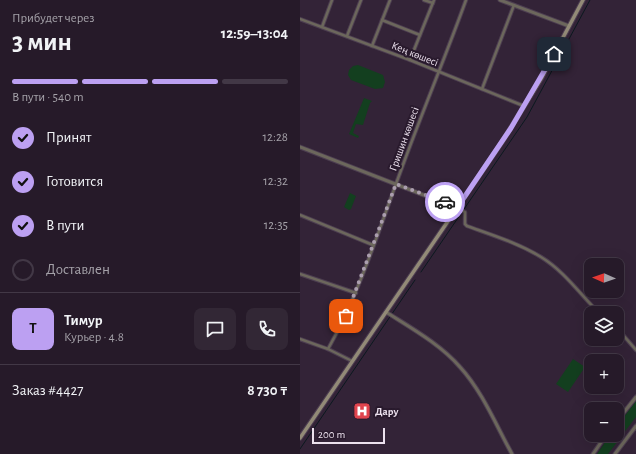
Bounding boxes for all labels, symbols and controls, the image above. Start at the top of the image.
text: Прибудет через [12,12,94,25]
text: 12:59–13:04 [221,26,288,41]
text: 3 мин [12,29,72,55]
pin [537,37,571,71]
street label: Кең көшесі [390,40,440,68]
icon: home [543,43,565,65]
text: В пути · 540 m [12,91,84,104]
street label: Гришин көшесі [387,105,421,173]
icon: check [12,127,34,149]
text: Принят [46,130,91,145]
text: 12:28 [263,131,288,144]
icon: check [12,171,34,193]
text: Готовится [46,174,103,189]
text: 12:32 [263,175,288,188]
courier [425,182,465,222]
icon: car [434,191,456,213]
icon: check [12,215,34,237]
text: В пути [46,218,84,233]
text: 12:35 [264,219,288,232]
north arrow [584,258,624,298]
map controls [584,258,624,442]
text: Доставлен [46,262,110,277]
pin [329,299,363,333]
icon: bag [335,305,357,327]
button: layers [584,306,624,346]
button: chat [194,308,236,350]
button: phone [246,308,288,350]
text: Тимур [64,313,103,328]
text: Т [29,321,37,336]
text: Курьер · 4.8 [64,331,124,344]
button: + [584,354,624,394]
text: Заказ #4427 [12,383,84,398]
text: 8 730 ₸ [247,383,288,398]
hospital icon: Дару [352,401,372,421]
button: − [584,402,624,442]
place label: Дару [375,406,398,417]
scale bar [312,426,385,445]
text: 200 m [318,429,345,440]

